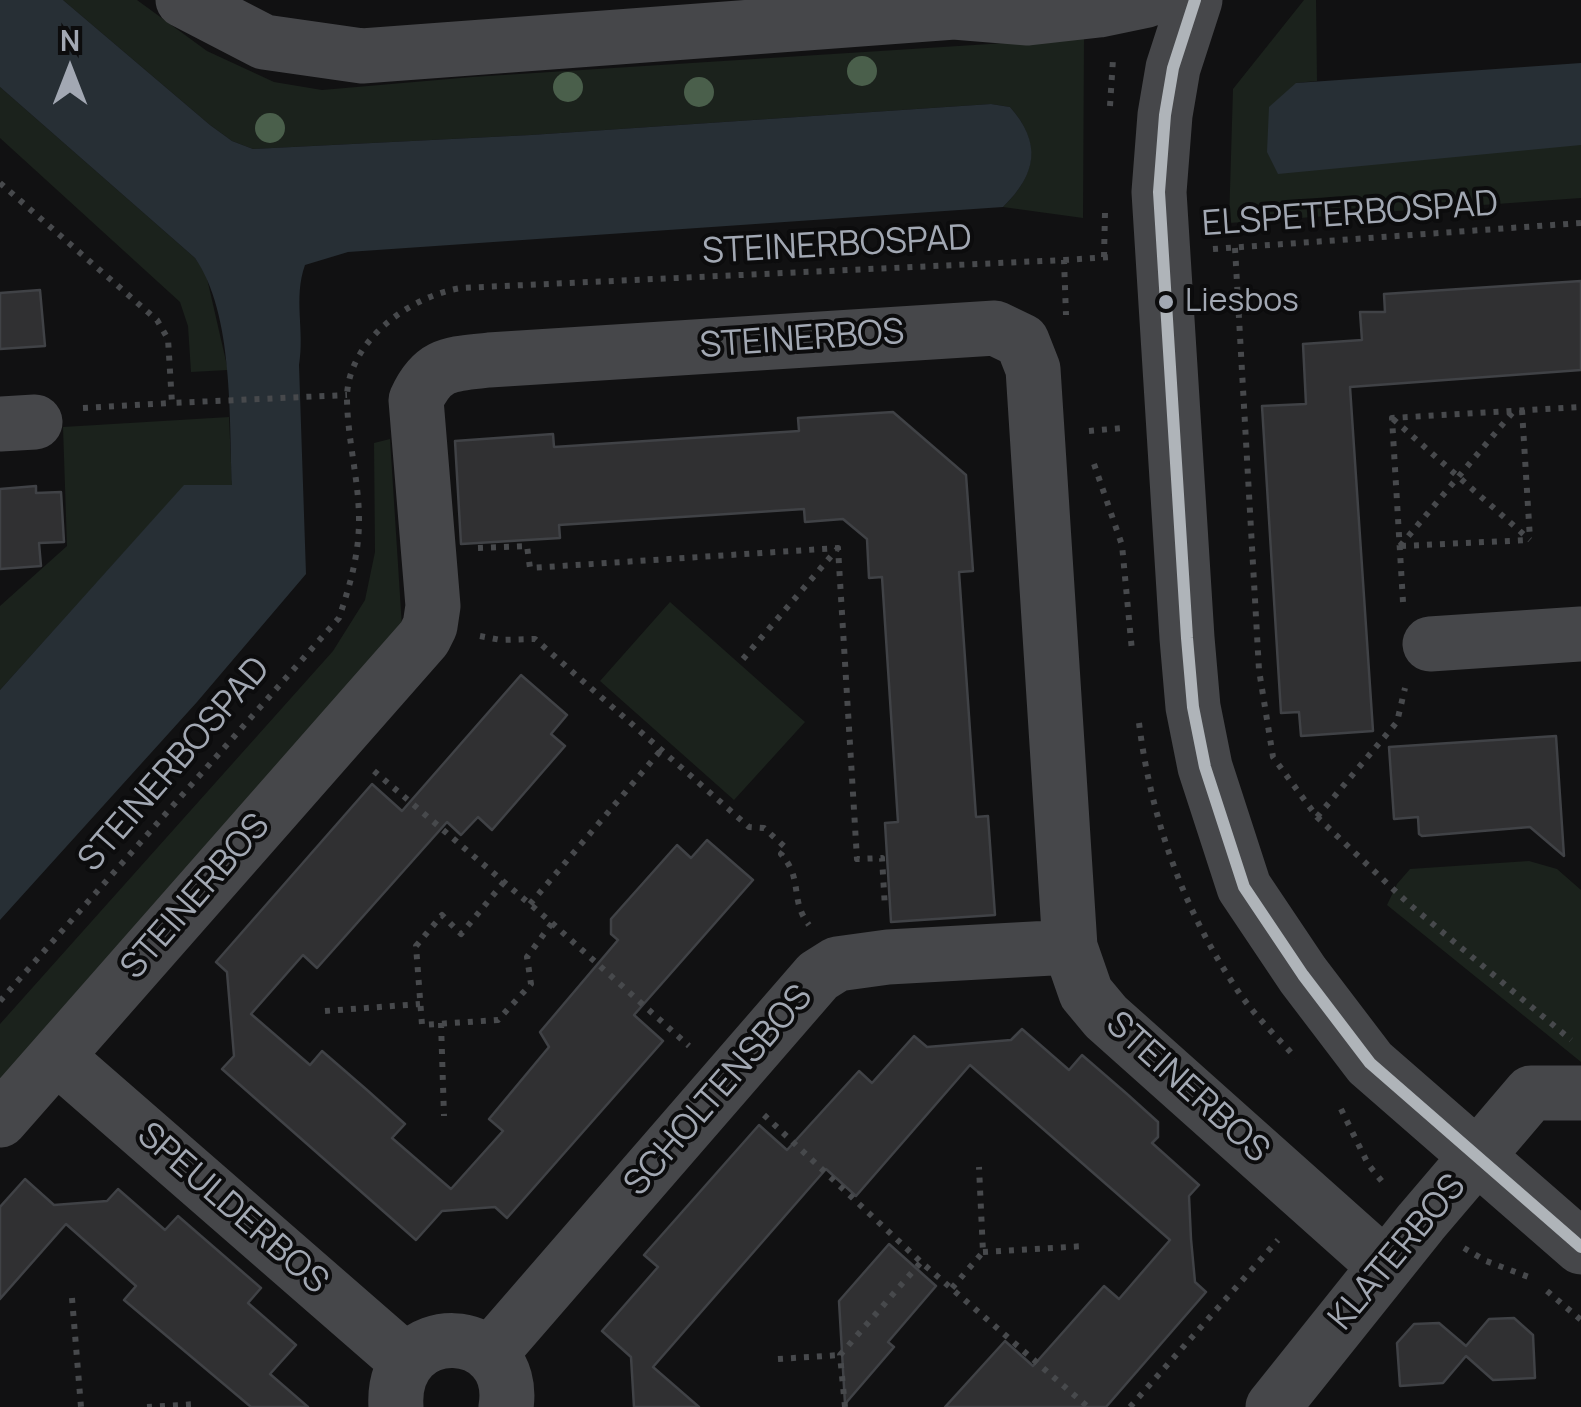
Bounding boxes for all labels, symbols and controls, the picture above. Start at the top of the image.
north arrow [20,20,120,120]
text: N [60,21,80,59]
street label: ELSPETERBOSPAD [1200,184,1500,246]
street label: STEINERBOSPAD [701,218,973,274]
place label: Liesbos [1185,283,1299,321]
marker: Liesbos [1156,292,1176,312]
street label: STEINERBOS [698,312,906,368]
street label: STEINERBOSPAD [71,649,279,881]
street label: STEINERBOS [113,806,279,988]
street label: SCHOLTENSBOS [616,977,822,1205]
street label: STEINERBOS [1097,1004,1277,1172]
street label: SPEULDERBOS [128,1115,336,1303]
street label: KLATERBOS [1321,1167,1475,1339]

